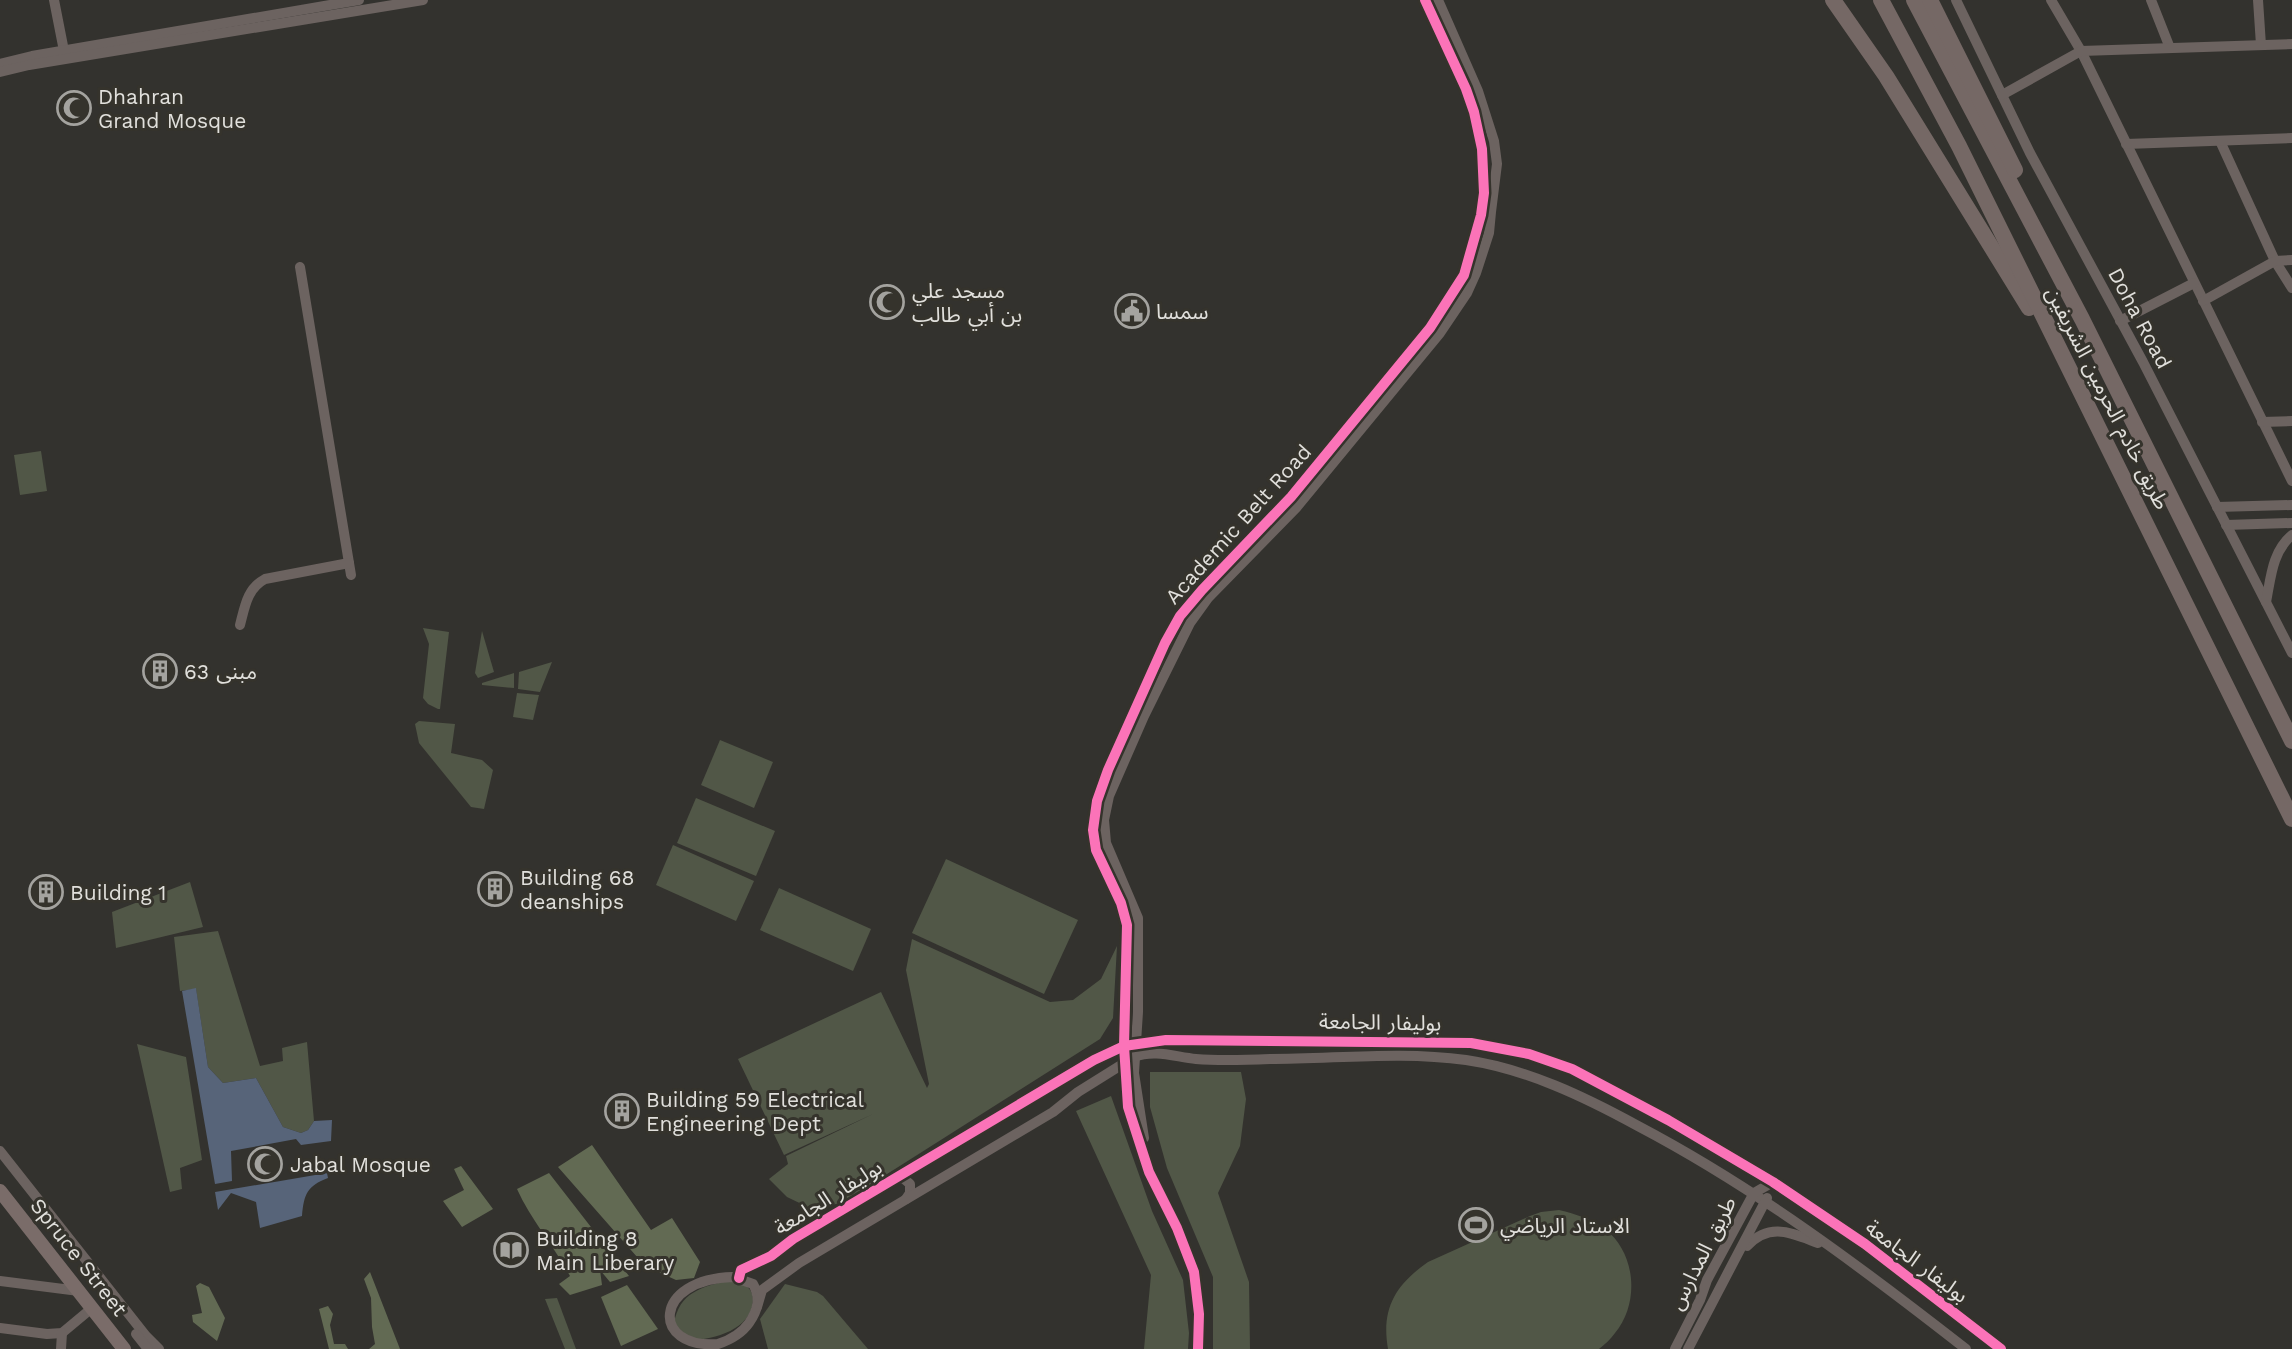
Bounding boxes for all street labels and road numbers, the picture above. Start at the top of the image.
street label: Doha Road [2103,263,2177,373]
street label: طريق خادم الحرمين الشريفين [2037,282,2175,515]
street label: Academic Belt Road [1160,439,1316,609]
street label: بوليفار الجامعة [1319,1008,1441,1036]
street label: بوليفار الجامعة [769,1154,887,1240]
street label: طريق المدارس [1663,1192,1742,1314]
street label: Spruce Street [25,1193,133,1321]
street label: بوليفار الجامعة [1861,1214,1973,1308]

